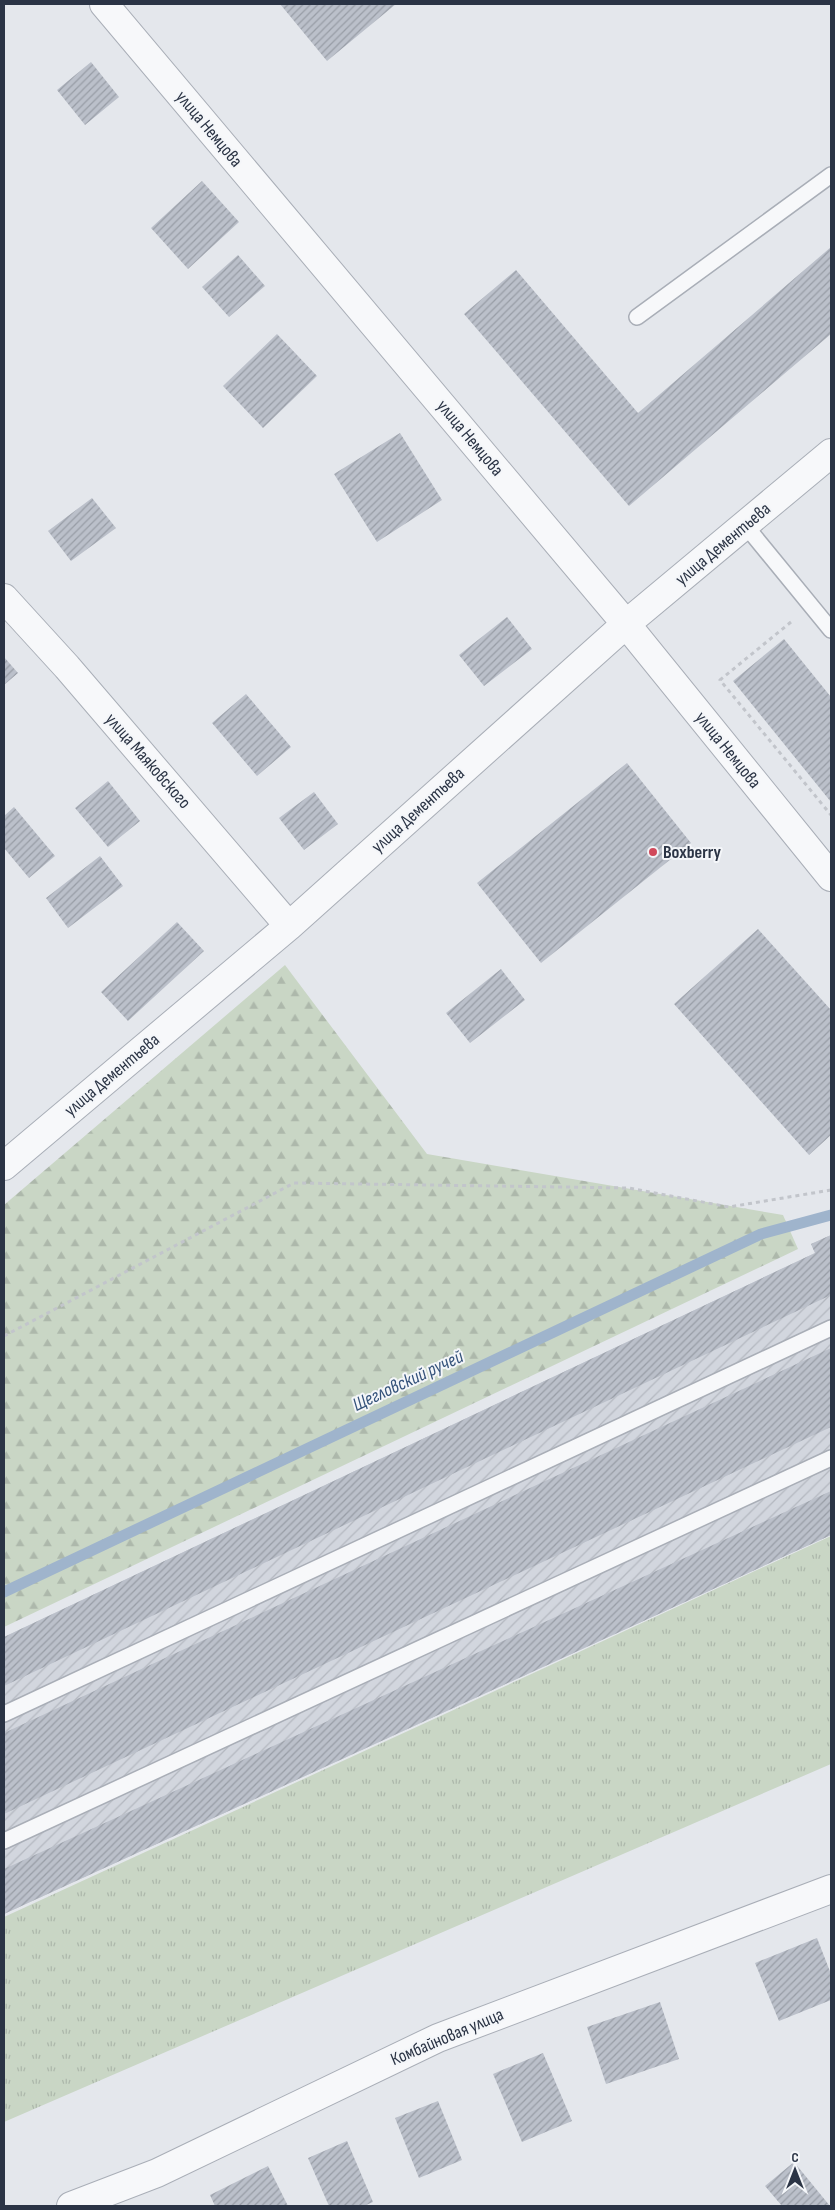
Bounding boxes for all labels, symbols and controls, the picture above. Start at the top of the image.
street label: улица Немцова [171,87,247,171]
street label: улица Немцова [432,396,508,480]
street label: улица Дементьева [671,498,775,590]
street label: улица Немцова [691,707,765,793]
street label: улица Маяковского [101,709,195,813]
street label: улица Дементьева [367,763,469,857]
place label: Boxberry [663,842,722,863]
marker: Boxberry [647,846,659,858]
street label: улица Дементьева [60,1029,164,1121]
water label: Щегловский ручей [349,1345,467,1417]
street label: Комбайновая улица [387,2004,507,2070]
north arrow [770,2145,820,2195]
text: С [791,2149,799,2166]

